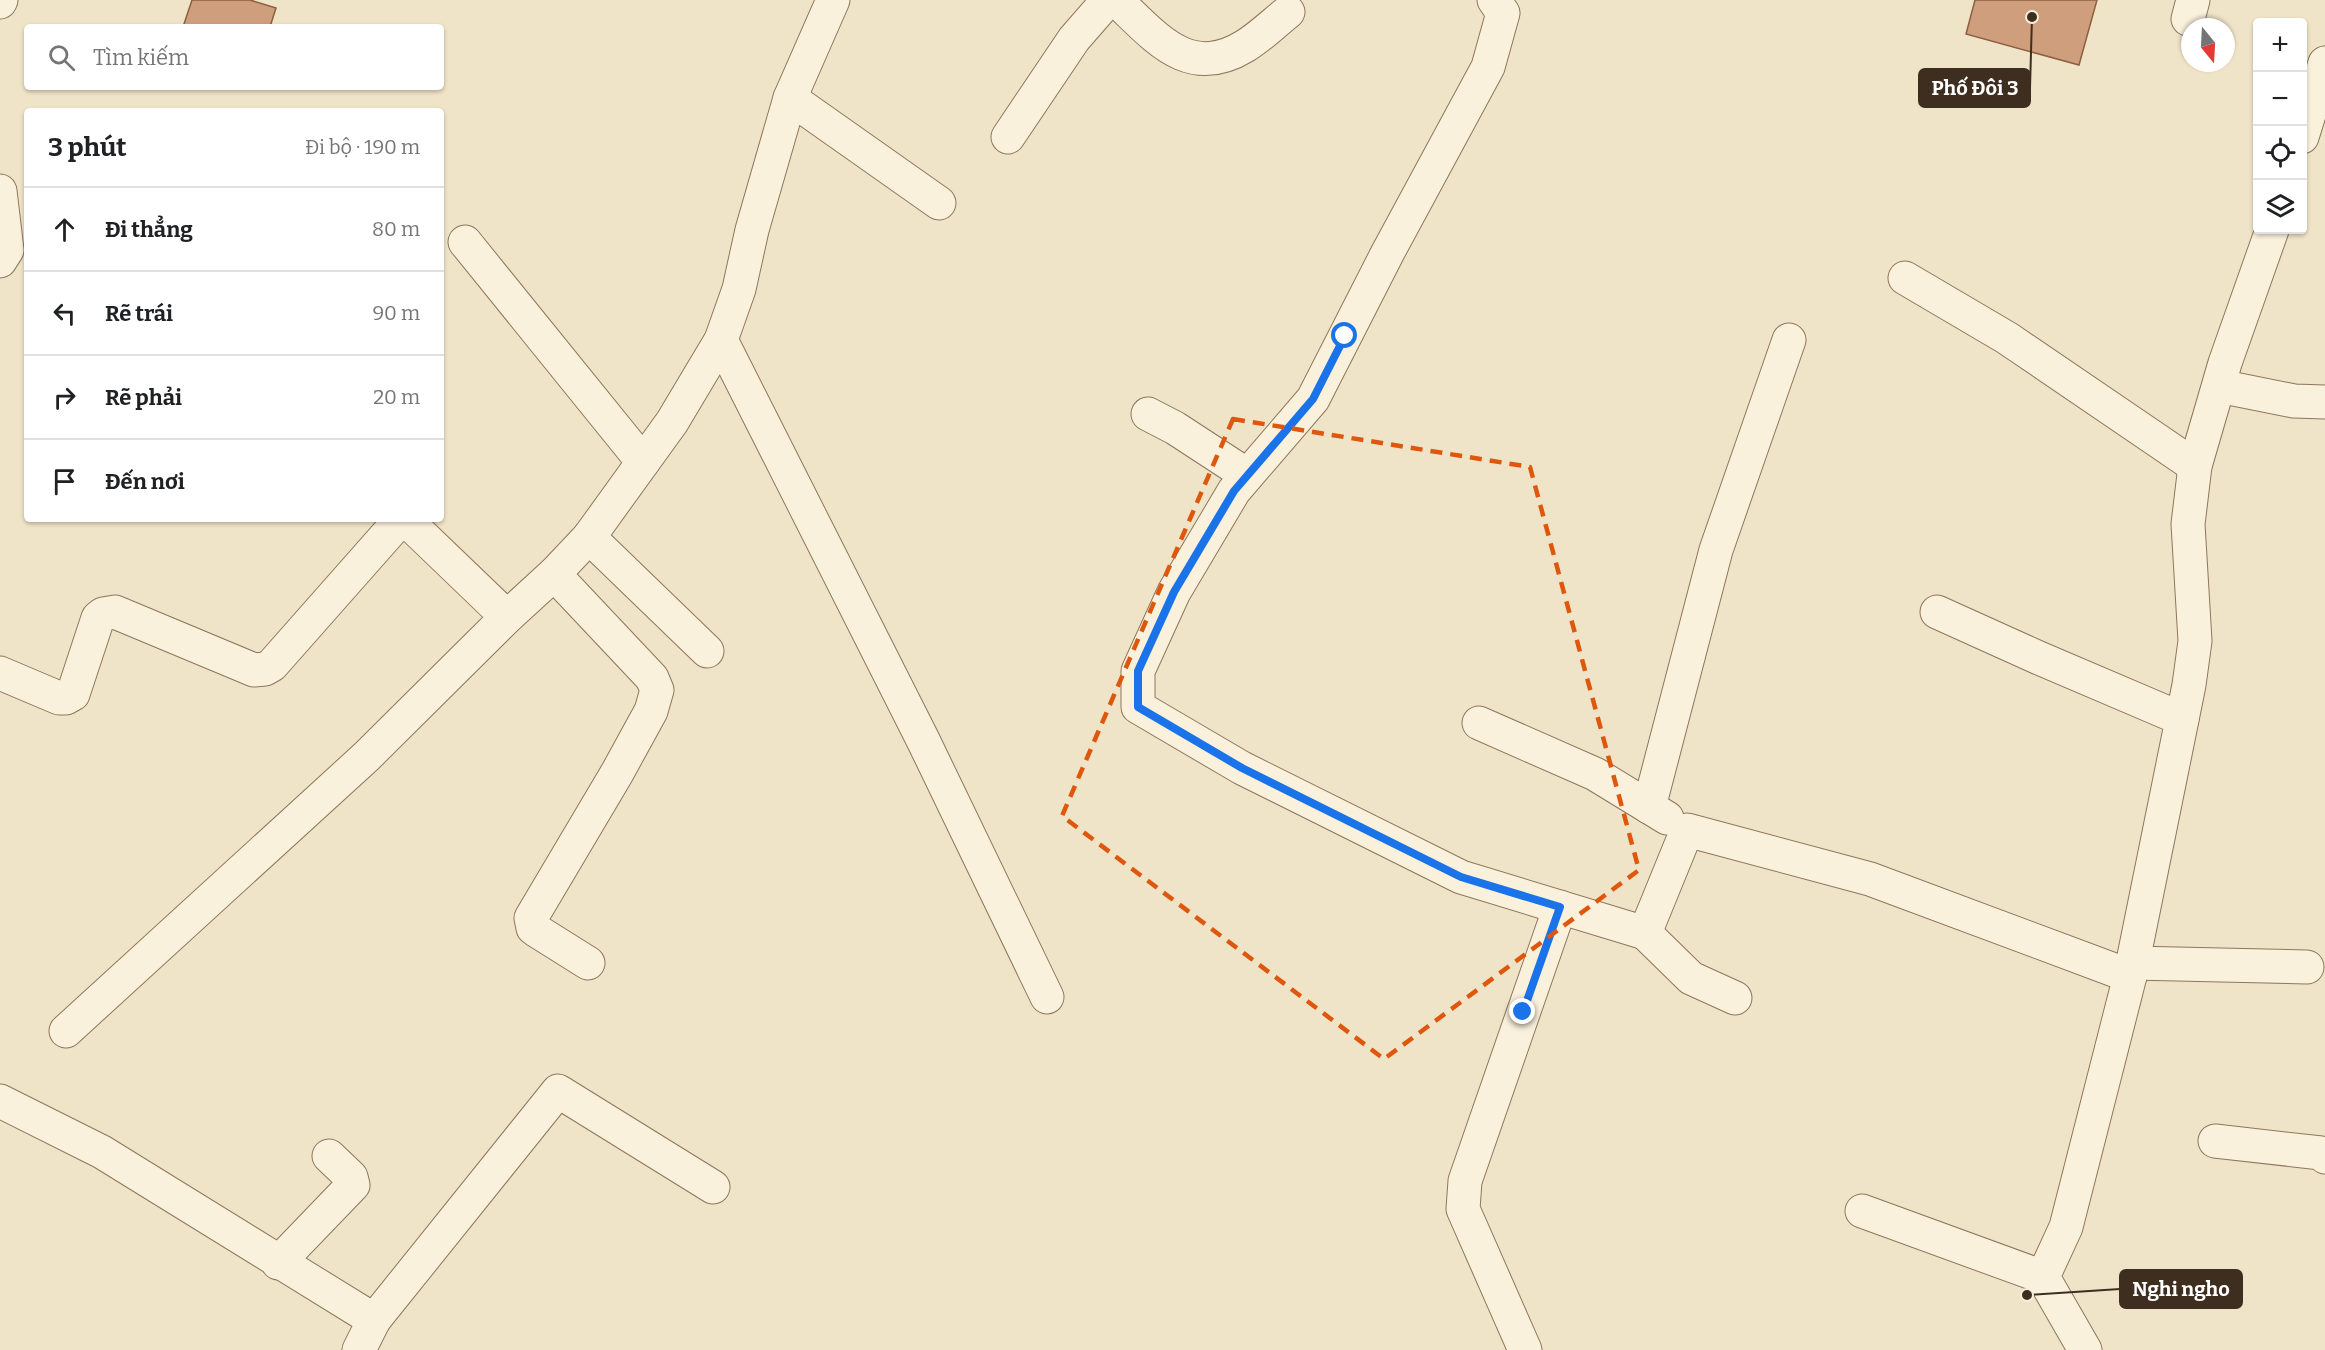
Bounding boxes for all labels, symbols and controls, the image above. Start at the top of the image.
north arrow [2181,18,2235,72]
map controls [2253,18,2307,234]
button: + [2253,18,2307,72]
search box [24,24,444,90]
icon: search [45,41,78,74]
text: Tìm kiếm [93,44,189,71]
callout: Phố Đôi 3 [1919,69,2030,107]
button: − [2253,72,2307,126]
text: Phố Đôi 3 [1931,76,2019,100]
button: locate [2253,126,2307,180]
text: 3 phút [48,132,127,163]
text: Đi bộ · 190 m [305,135,420,159]
button: layers [2253,180,2307,234]
icon: ahead [48,213,81,246]
text: Đi thẳng [105,216,193,243]
text: 80 m [372,217,420,241]
icon: left [48,297,81,330]
text: Rẽ trái [105,300,173,327]
text: 90 m [372,301,420,325]
route start [1331,322,1357,348]
icon: right [48,381,81,414]
text: Rẽ phải [105,384,182,411]
text: 20 m [373,385,420,409]
icon: arrive [48,465,81,498]
text: Đến nơi [105,468,185,495]
route end [1509,998,1535,1024]
callout: Nghi ngho [2120,1270,2242,1308]
text: Nghi ngho [2132,1277,2230,1301]

